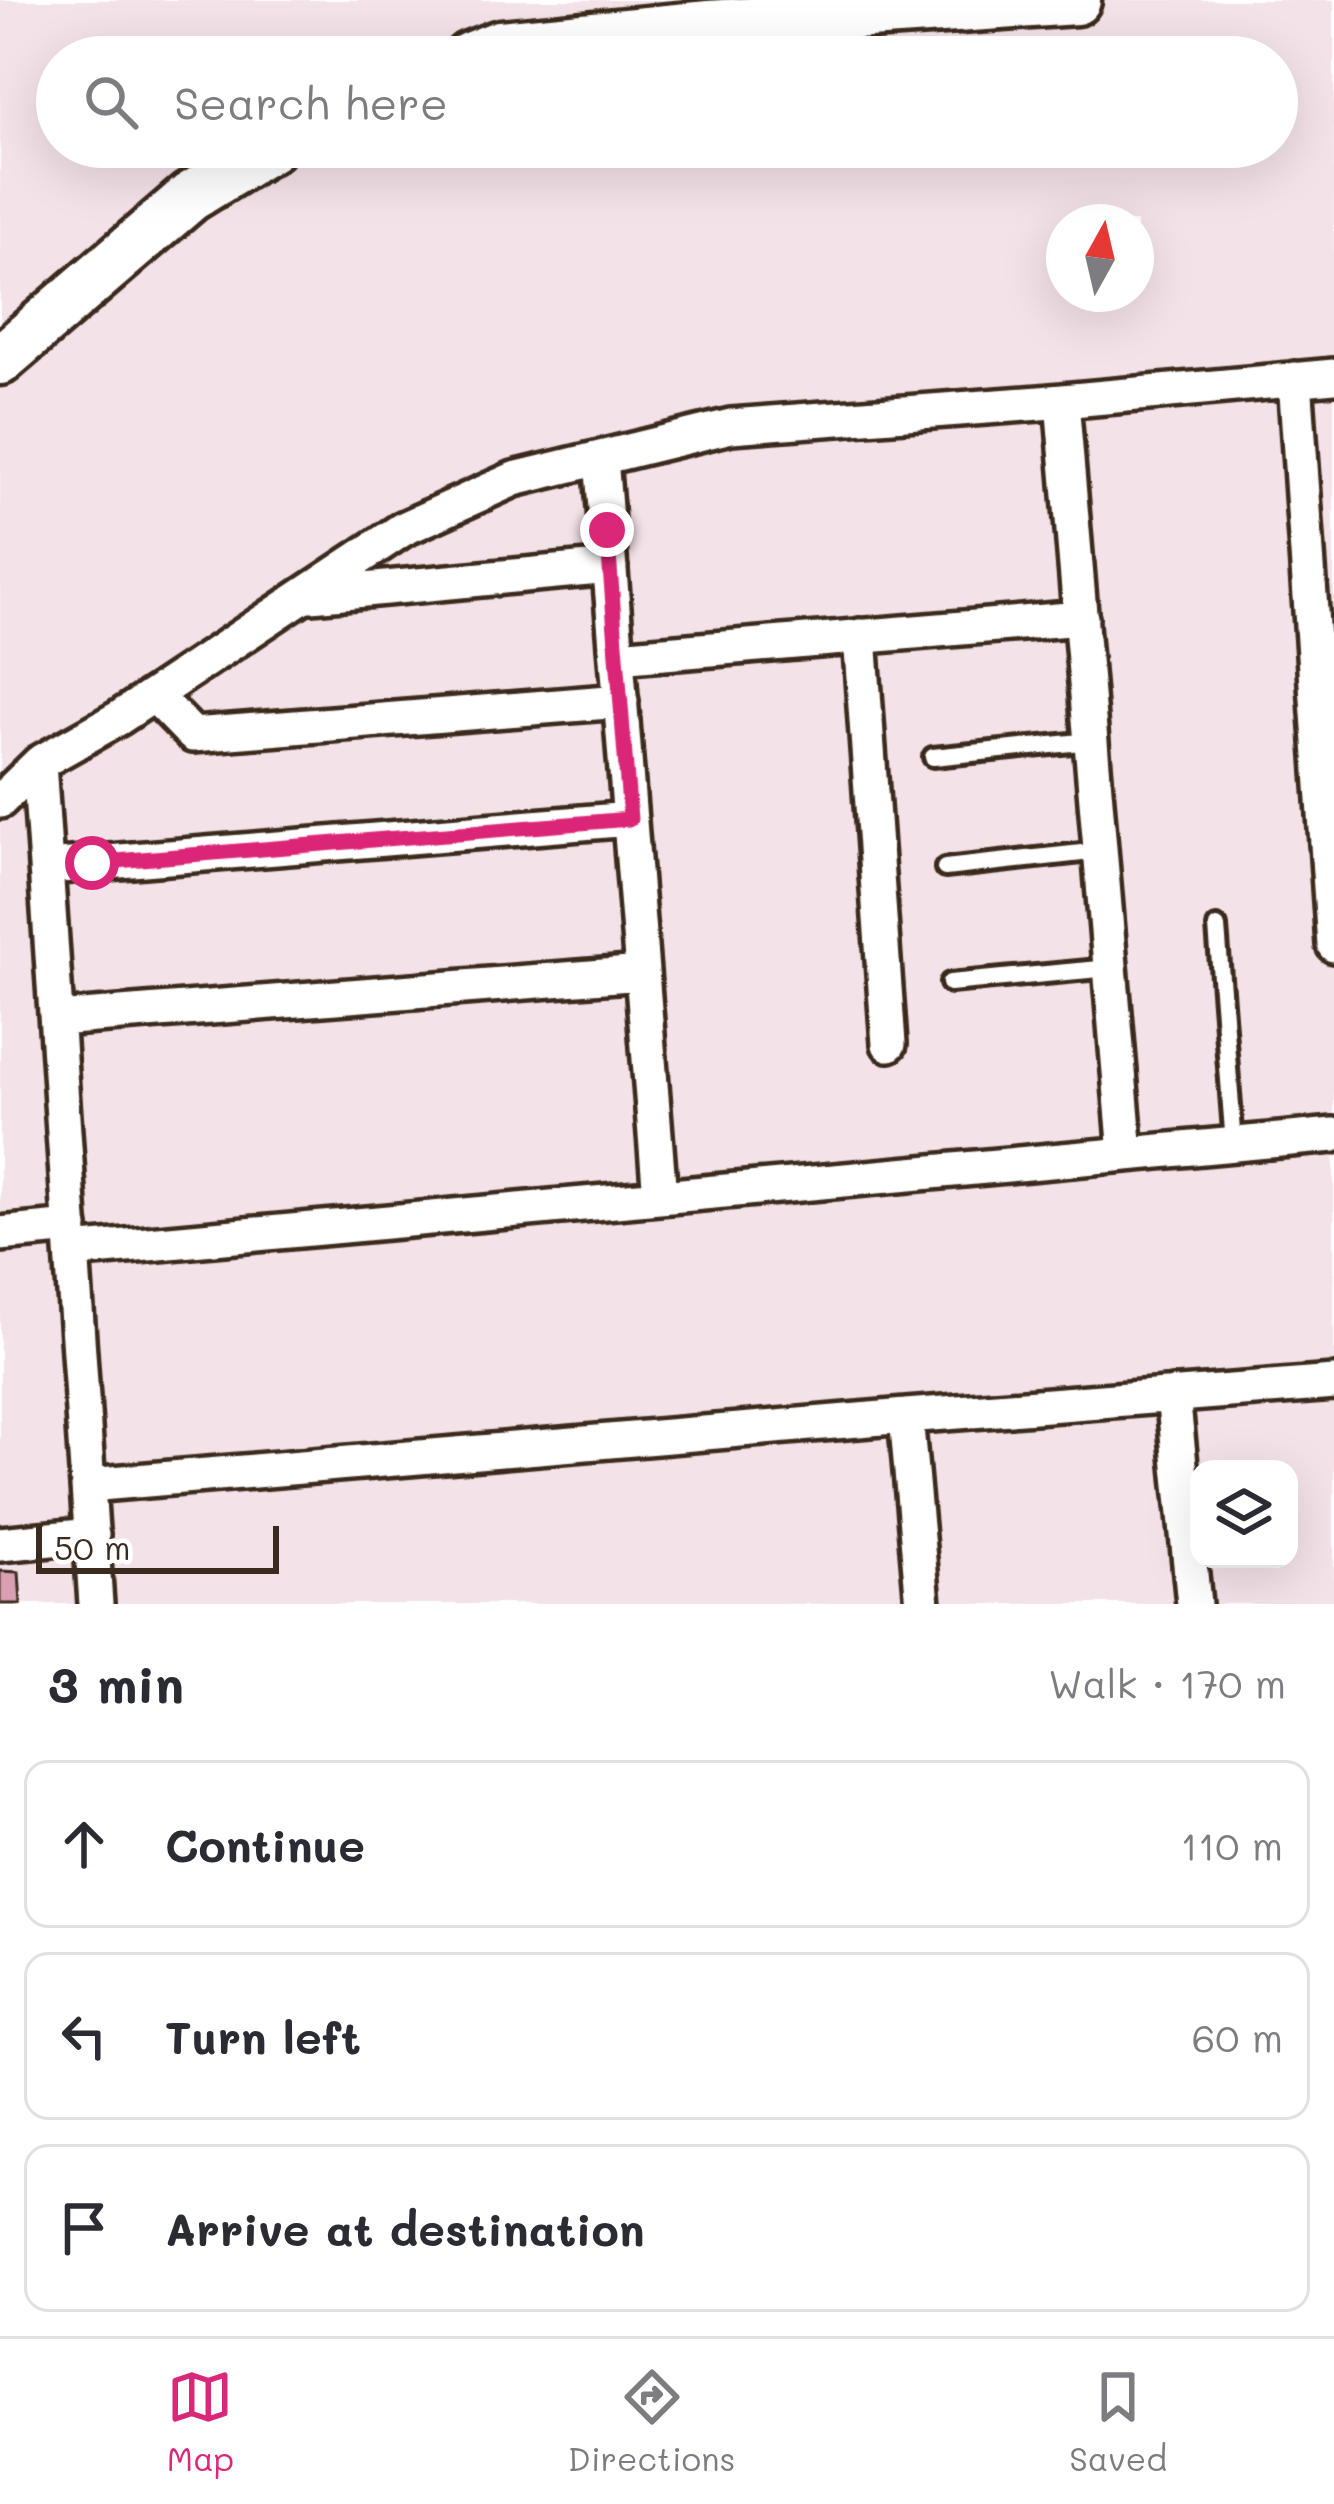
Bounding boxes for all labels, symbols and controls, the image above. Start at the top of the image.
search box [36,36,1298,168]
icon: search [78,69,144,135]
text: Search here [174,73,448,131]
north arrow [1046,204,1154,312]
route end [580,503,634,557]
route start [65,836,119,890]
map controls [1190,1460,1298,1568]
button: layers [1190,1460,1298,1568]
scale bar [36,1520,279,1573]
text: 50 m [54,1525,130,1568]
text: 3 min [48,1649,184,1716]
text: Walk · 170 m [1048,1657,1286,1708]
icon: ahead [51,1811,117,1877]
text: Continue [165,1815,365,1873]
text: 110 m [1181,1819,1283,1870]
icon: left [51,2003,117,2069]
text: Turn left [165,2007,361,2065]
text: 60 m [1192,2011,1283,2062]
icon: arrive [51,2195,117,2261]
text: Arrive at destination [165,2199,645,2257]
tab: Map [167,2364,234,2479]
tab: Directions [568,2364,735,2479]
tab: Saved [1069,2364,1167,2479]

